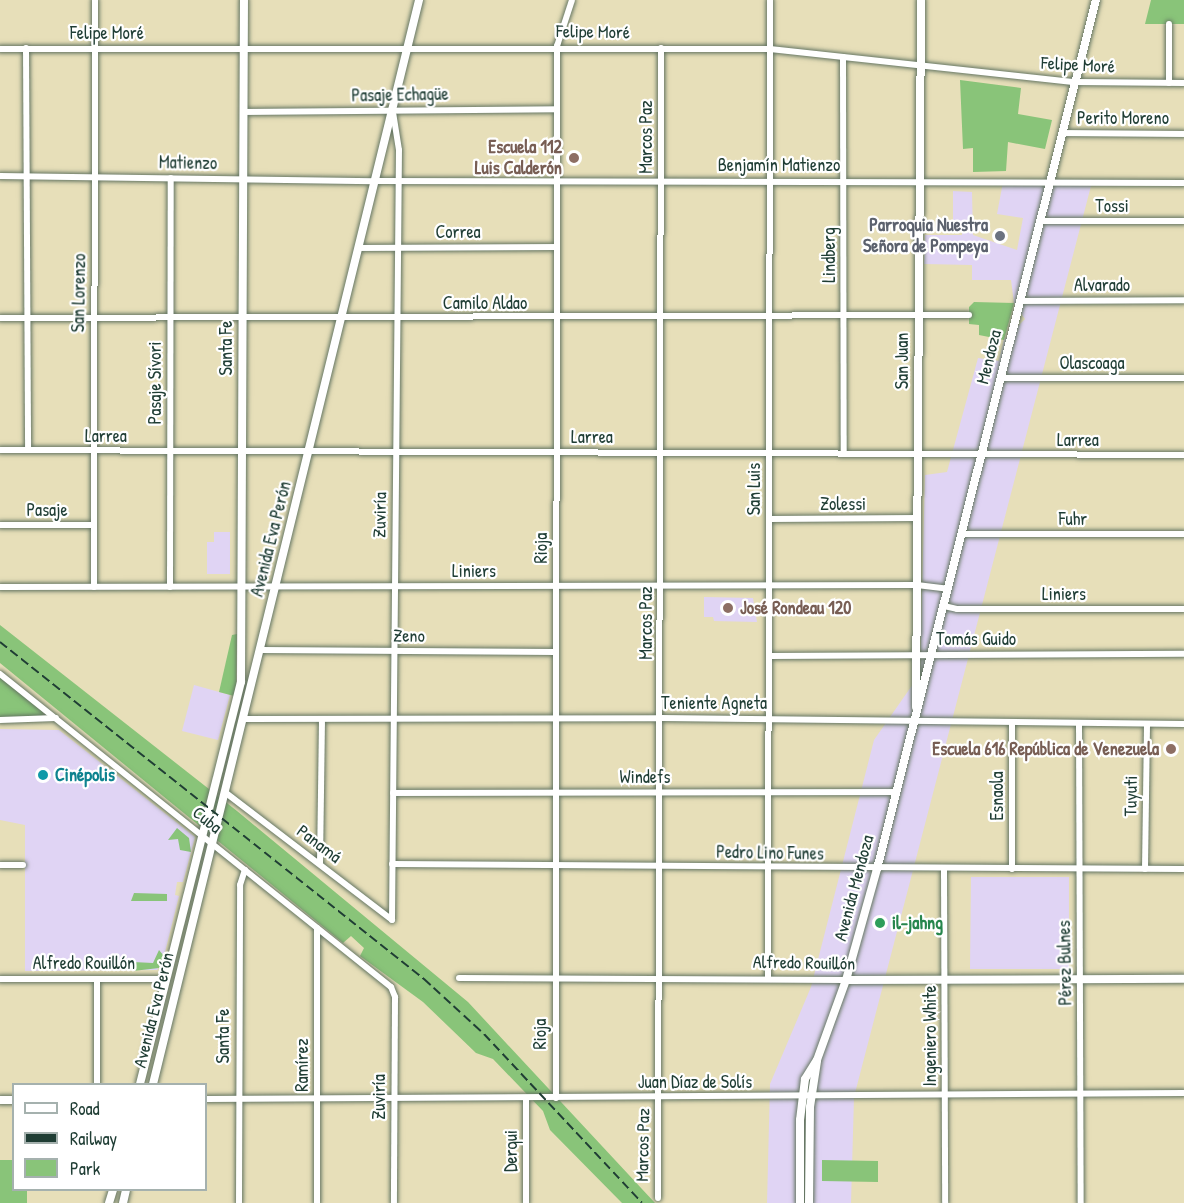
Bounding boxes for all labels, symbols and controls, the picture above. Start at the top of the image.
street label: Felipe Moré [556,21,630,43]
street label: Felipe Moré [70,22,144,44]
street label: Felipe Moré [1041,52,1115,78]
street label: Pasaje Echagüe [351,83,449,107]
street label: Marcos Paz [635,100,657,174]
street label: Perito Moreno [1077,107,1169,129]
place label: Escuela 112 Luis Calderón [475,137,562,180]
marker: Escuela 112 Luis Calderón [567,151,581,165]
street label: Matienzo [159,152,217,174]
street label: Benjamín Matienzo [718,154,840,176]
street label: Tossi [1095,195,1129,217]
place label: Parroquia Nuestra Señora de Pompeya [863,215,988,258]
street label: Correa [435,221,481,243]
street label: Lindberg [818,227,840,283]
marker: Parroquia Nuestra Señora de Pompeya [993,229,1007,243]
street label: San Lorenzo [68,253,90,333]
street label: Alvarado [1074,274,1130,296]
street label: Camilo Aldao [443,292,527,314]
street label: Santa Fe [215,321,237,375]
street label: Mendoza [972,328,1006,386]
street label: San Juan [891,333,913,389]
street label: Pasaje Sívori [144,342,166,424]
street label: Olascoaga [1059,352,1125,374]
street label: Larrea [85,425,127,447]
street label: Larrea [571,426,613,448]
street label: Larrea [1057,429,1099,451]
street label: San Luis [743,463,765,515]
street label: Avenida Eva Perón [246,479,296,599]
street label: Zuviría [369,492,391,538]
street label: Zolessi [820,493,866,515]
street label: Pasaje [26,499,68,521]
street label: Fuhr [1059,508,1087,530]
street label: Rioja [530,533,552,563]
street label: Liniers [452,560,496,582]
street label: Liniers [1042,583,1086,605]
street label: Marcos Paz [635,586,657,660]
place label: José Rondeau 120 [740,597,851,619]
marker: José Rondeau 120 [721,601,735,615]
street label: Zeno [393,625,425,647]
street label: Tomás Guido [936,628,1016,650]
street label: Teniente Agneta [661,692,767,714]
place label: Escuela 616 República de Venezuela [932,738,1159,760]
marker: Escuela 616 República de Venezuela [1164,742,1178,756]
place label: Cinépolis [55,764,115,786]
street label: Windefs [620,766,670,788]
marker: Cinépolis [36,768,50,782]
street label: Esnaola [986,771,1008,821]
street label: Tuyuti [1120,775,1142,817]
street label: Cuba [188,802,226,838]
street label: Panamá [292,820,346,868]
street label: Avenida Mendoza [830,833,878,943]
street label: Pedro Lino Funes [716,841,824,865]
place label: il-jahng [892,912,943,934]
marker: il-jahng [873,916,887,930]
street label: Pérez Bulnes [1053,920,1077,1006]
street label: Avenida Eva Perón [129,950,179,1070]
street label: Alfredo Rouillón [753,951,855,975]
street label: Alfredo Rouillón [33,952,135,974]
street label: Ingeniero White [919,985,941,1087]
street label: Santa Fe [212,1009,234,1063]
street label: Rioja [529,1019,551,1049]
street label: Ramírez [291,1038,313,1092]
street label: Juan Díaz de Solís [638,1071,752,1093]
street label: Zuviría [368,1074,390,1120]
legend [12,1083,207,1191]
text: Road [70,1096,100,1121]
street label: Marcos Paz [632,1108,654,1182]
text: Railway [70,1126,117,1151]
street label: Derqui [500,1130,522,1172]
text: Park [70,1156,100,1181]

